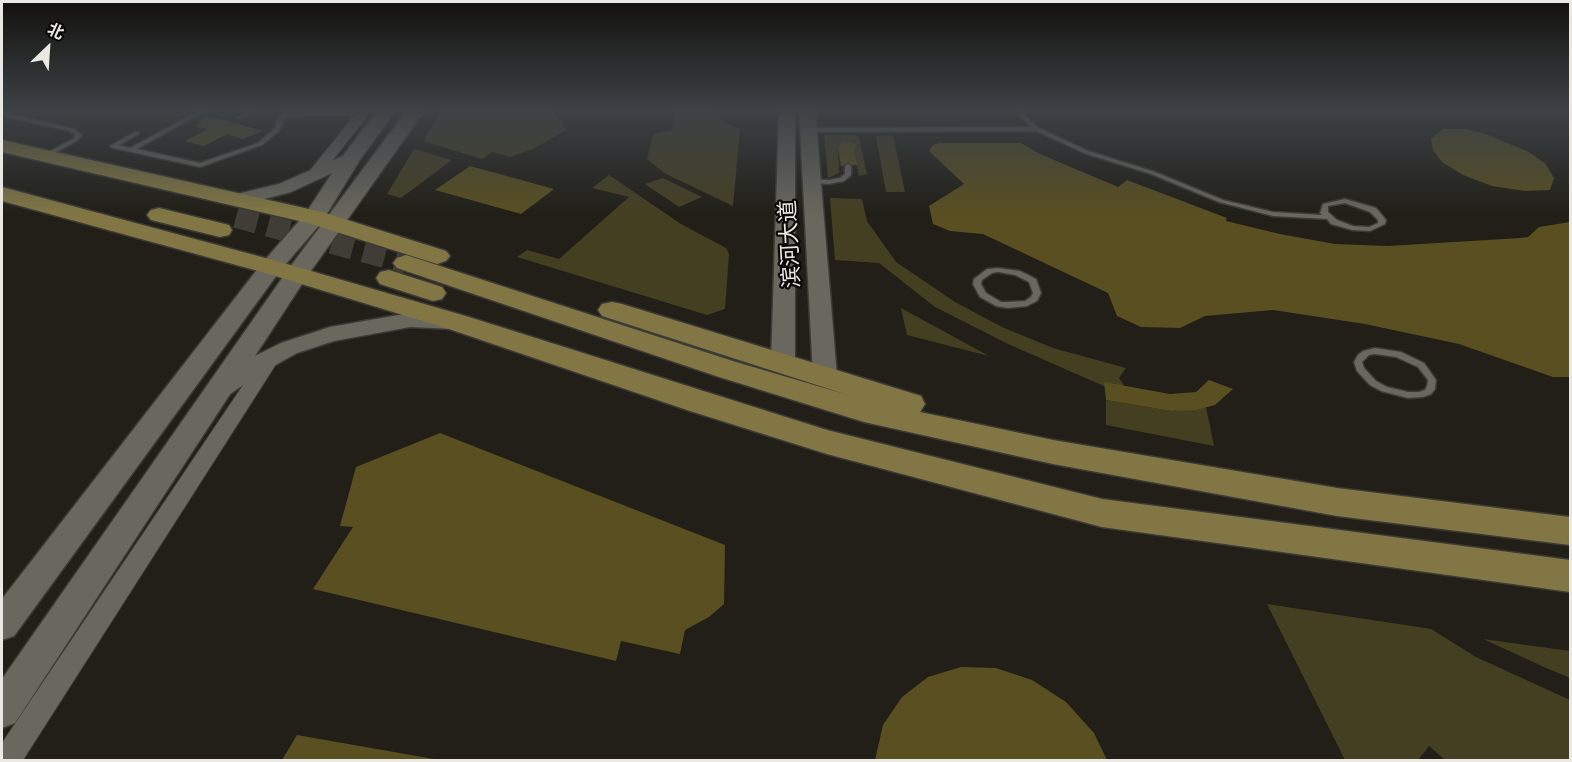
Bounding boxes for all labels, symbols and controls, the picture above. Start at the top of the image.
north arrow [18,18,78,78]
text: 北 [44,18,68,44]
street label: 滨河大道 [776,199,806,289]

